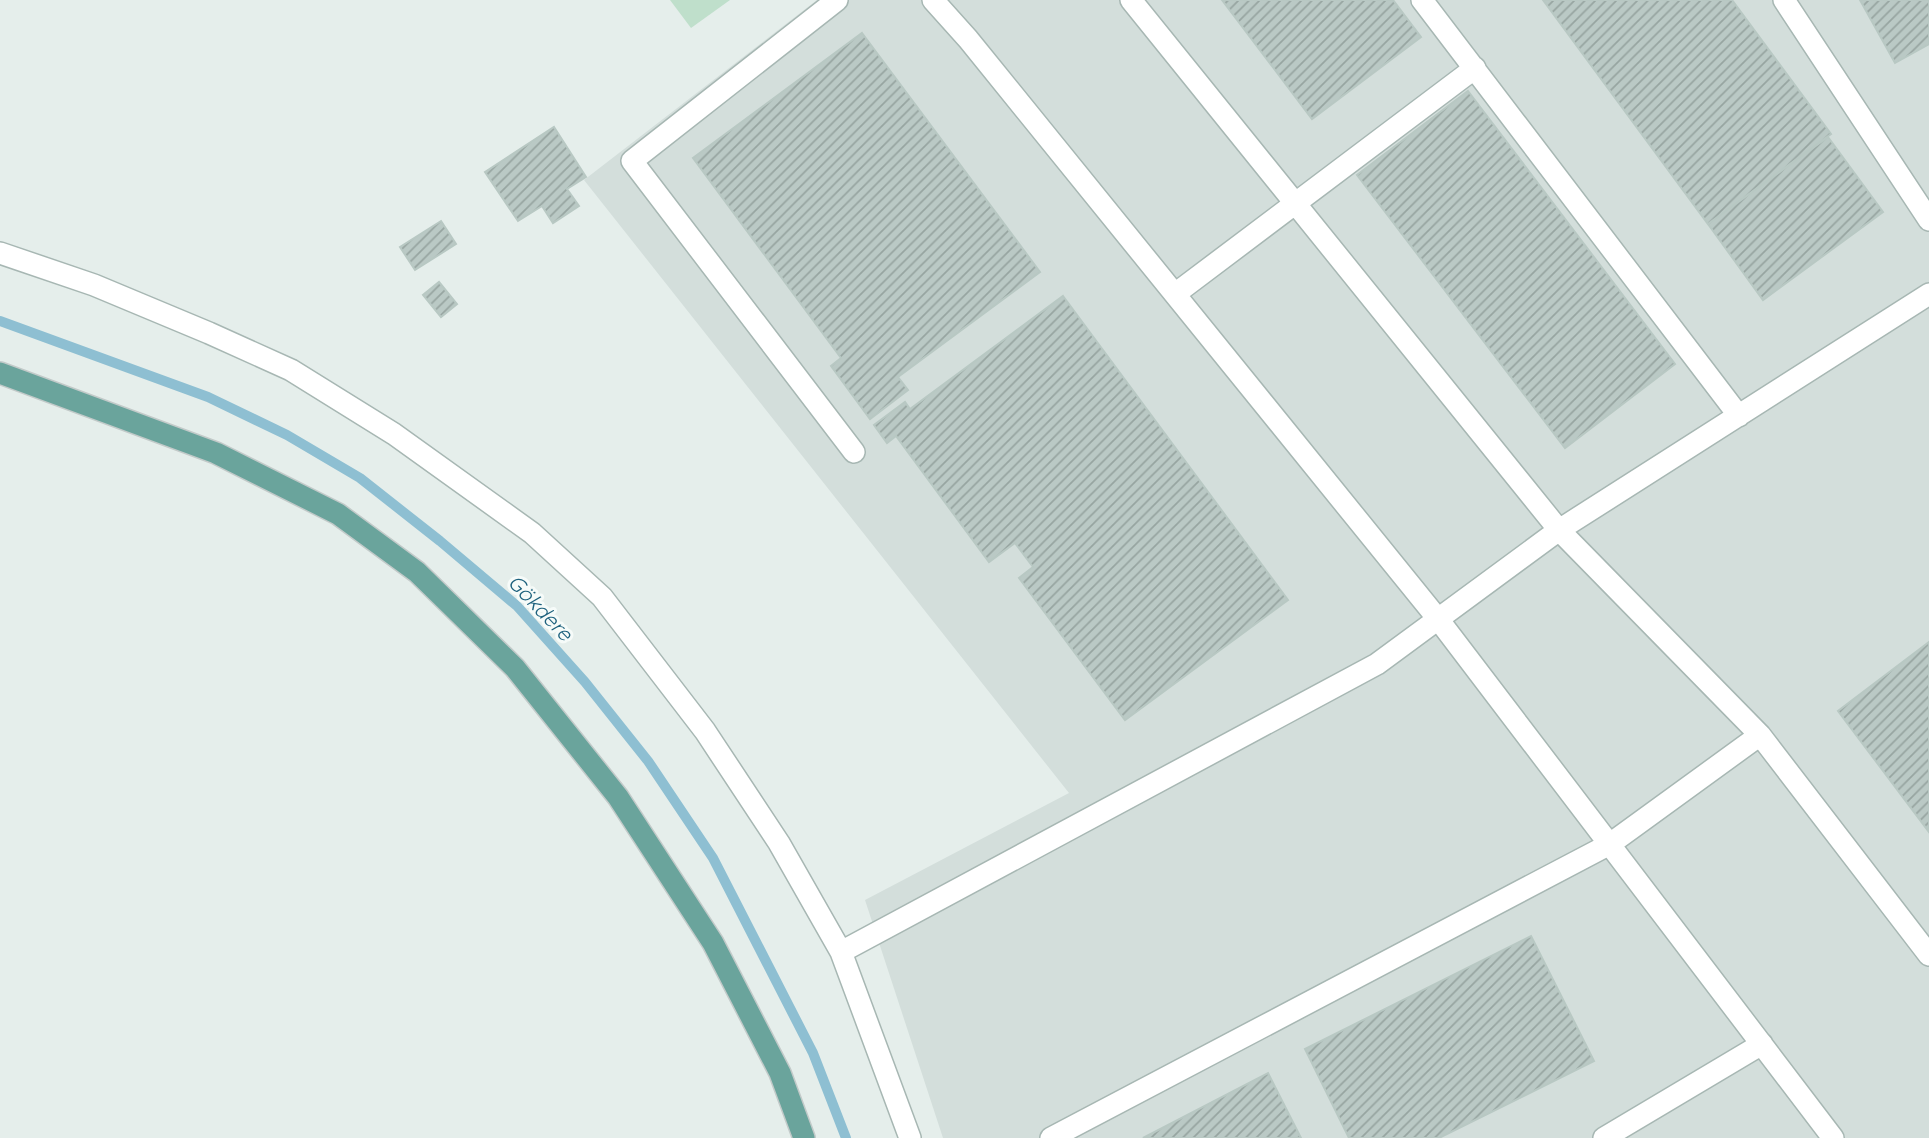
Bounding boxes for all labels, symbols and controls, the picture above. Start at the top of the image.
water label: Gökdere [503,569,579,647]

